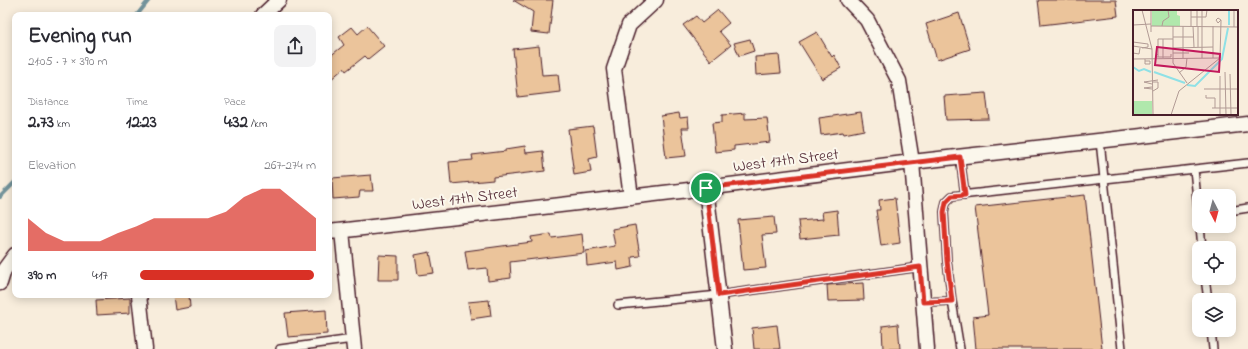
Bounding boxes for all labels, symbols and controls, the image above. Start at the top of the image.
inset map [1133,10,1238,115]
text: Evening run [28,21,132,53]
button: share [274,25,316,67]
text: 21:05 · 7 × 390 m [28,52,108,71]
text: Distance [28,94,69,110]
text: Time [126,94,148,110]
text: Pace [224,94,245,110]
text: 2.73 [28,110,54,135]
text: 12:23 [126,110,157,135]
text: 4:32 [224,110,248,135]
text: km [54,116,70,132]
text: /km [248,116,267,132]
street label: West 17th Street [732,143,841,179]
text: Elevation [28,156,76,175]
text: 267–274 m [264,156,316,175]
pin [689,171,723,205]
icon: arrive [695,177,717,199]
street label: West 17th Street [411,181,520,217]
north arrow [1192,189,1236,233]
map controls [1192,189,1236,337]
button: locate [1192,241,1236,285]
text: 390 m [28,266,56,285]
text: 4:17 [92,266,108,285]
button: layers [1192,293,1236,337]

